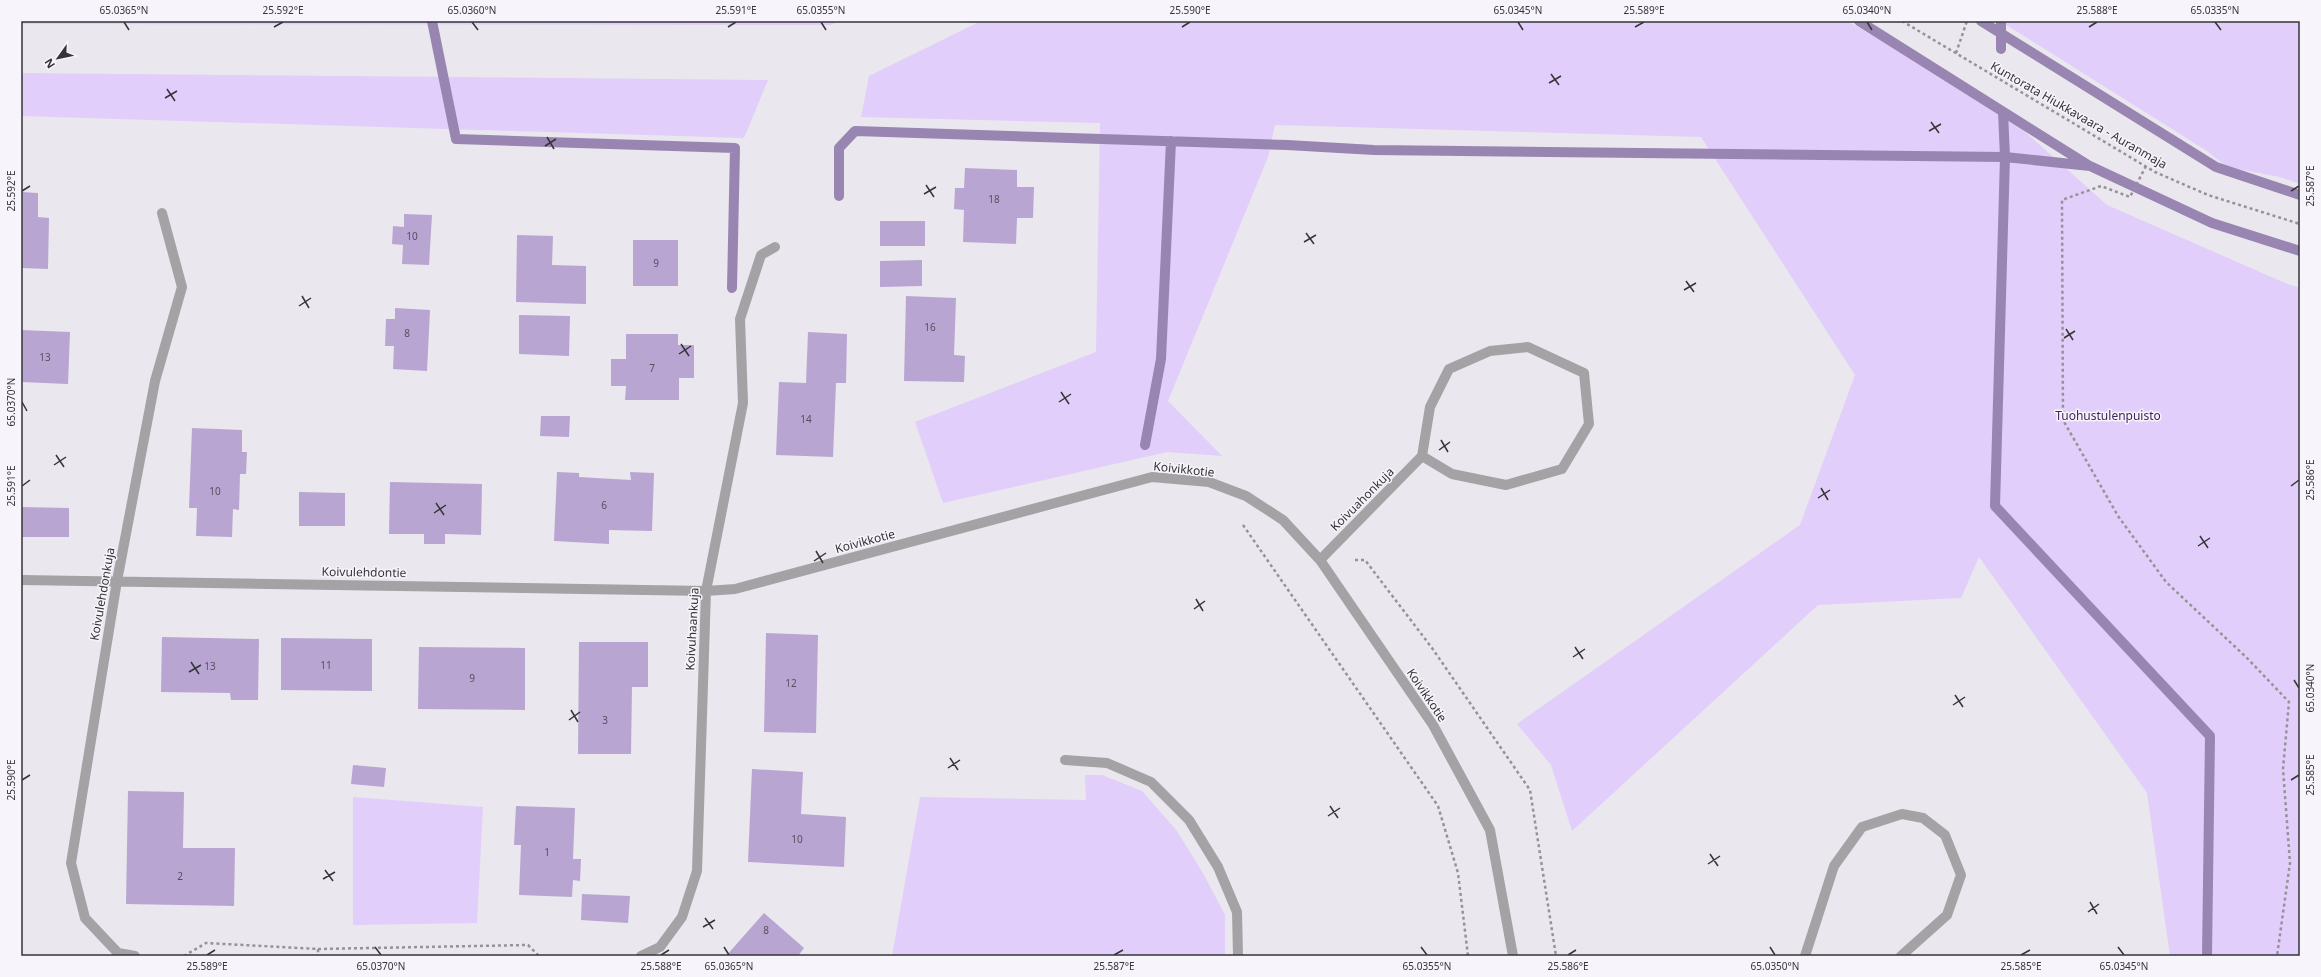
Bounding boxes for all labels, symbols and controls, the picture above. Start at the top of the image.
text: 65.0365°N [100,3,148,17]
text: 25.592°E [262,3,304,17]
text: 65.0360°N [448,3,496,17]
text: 25.591°E [715,3,757,17]
text: 65.0355°N [797,3,845,17]
text: 25.590°E [1169,3,1211,17]
text: 65.0345°N [1494,3,1542,17]
text: 25.589°E [1623,3,1665,17]
text: 65.0340°N [1843,3,1891,17]
text: 25.588°E [2076,3,2118,17]
text: 65.0335°N [2191,3,2239,17]
north arrow [38,38,78,78]
text: N [40,56,58,72]
street label: Kuntorata Hiukkavaara - Auranmaja [1988,57,2170,173]
text: 25.587°E [2303,165,2317,207]
text: 25.592°E [4,170,18,212]
house number: 18 [988,192,1000,206]
house number: 10 [406,229,418,243]
house number: 9 [653,256,659,270]
house number: 16 [924,320,936,334]
house number: 8 [404,326,410,340]
house number: 13 [39,350,51,364]
house number: 7 [649,361,655,375]
text: 65.0370°N [4,378,18,426]
park label: Tuohustulenpuisto [2055,407,2161,424]
house number: 14 [800,412,812,426]
street label: Koivikkotie [1153,457,1216,481]
text: 25.586°E [2303,459,2317,501]
street label: Koivuahonkuja [1326,463,1398,535]
text: 25.591°E [4,465,18,507]
house number: 10 [209,484,221,498]
house number: 6 [601,498,607,512]
street label: Koivikkotie [833,525,897,557]
street label: Koivulehdonkuja [85,546,119,642]
street label: Koivulehdontie [321,563,407,581]
street label: Koivuhaankuja [681,587,703,671]
house number: 11 [320,658,332,672]
house number: 13 [204,659,216,673]
text: 65.0340°N [2303,664,2317,712]
street label: Koivikkotie [1403,665,1451,725]
house number: 9 [469,671,475,685]
house number: 12 [785,676,797,690]
house number: 3 [602,713,608,727]
text: 25.585°E [2303,754,2317,796]
text: 25.590°E [4,759,18,801]
house number: 10 [791,832,803,846]
house number: 1 [544,845,550,859]
house number: 2 [177,869,183,883]
house number: 8 [763,923,769,937]
text: 25.589°E [186,959,228,973]
text: 65.0370°N [357,959,405,973]
text: 25.588°E [640,959,682,973]
text: 65.0365°N [705,959,753,973]
text: 25.587°E [1093,959,1135,973]
text: 65.0355°N [1403,959,1451,973]
text: 25.586°E [1547,959,1589,973]
text: 65.0350°N [1751,959,1799,973]
text: 25.585°E [2000,959,2042,973]
text: 65.0345°N [2100,959,2148,973]

